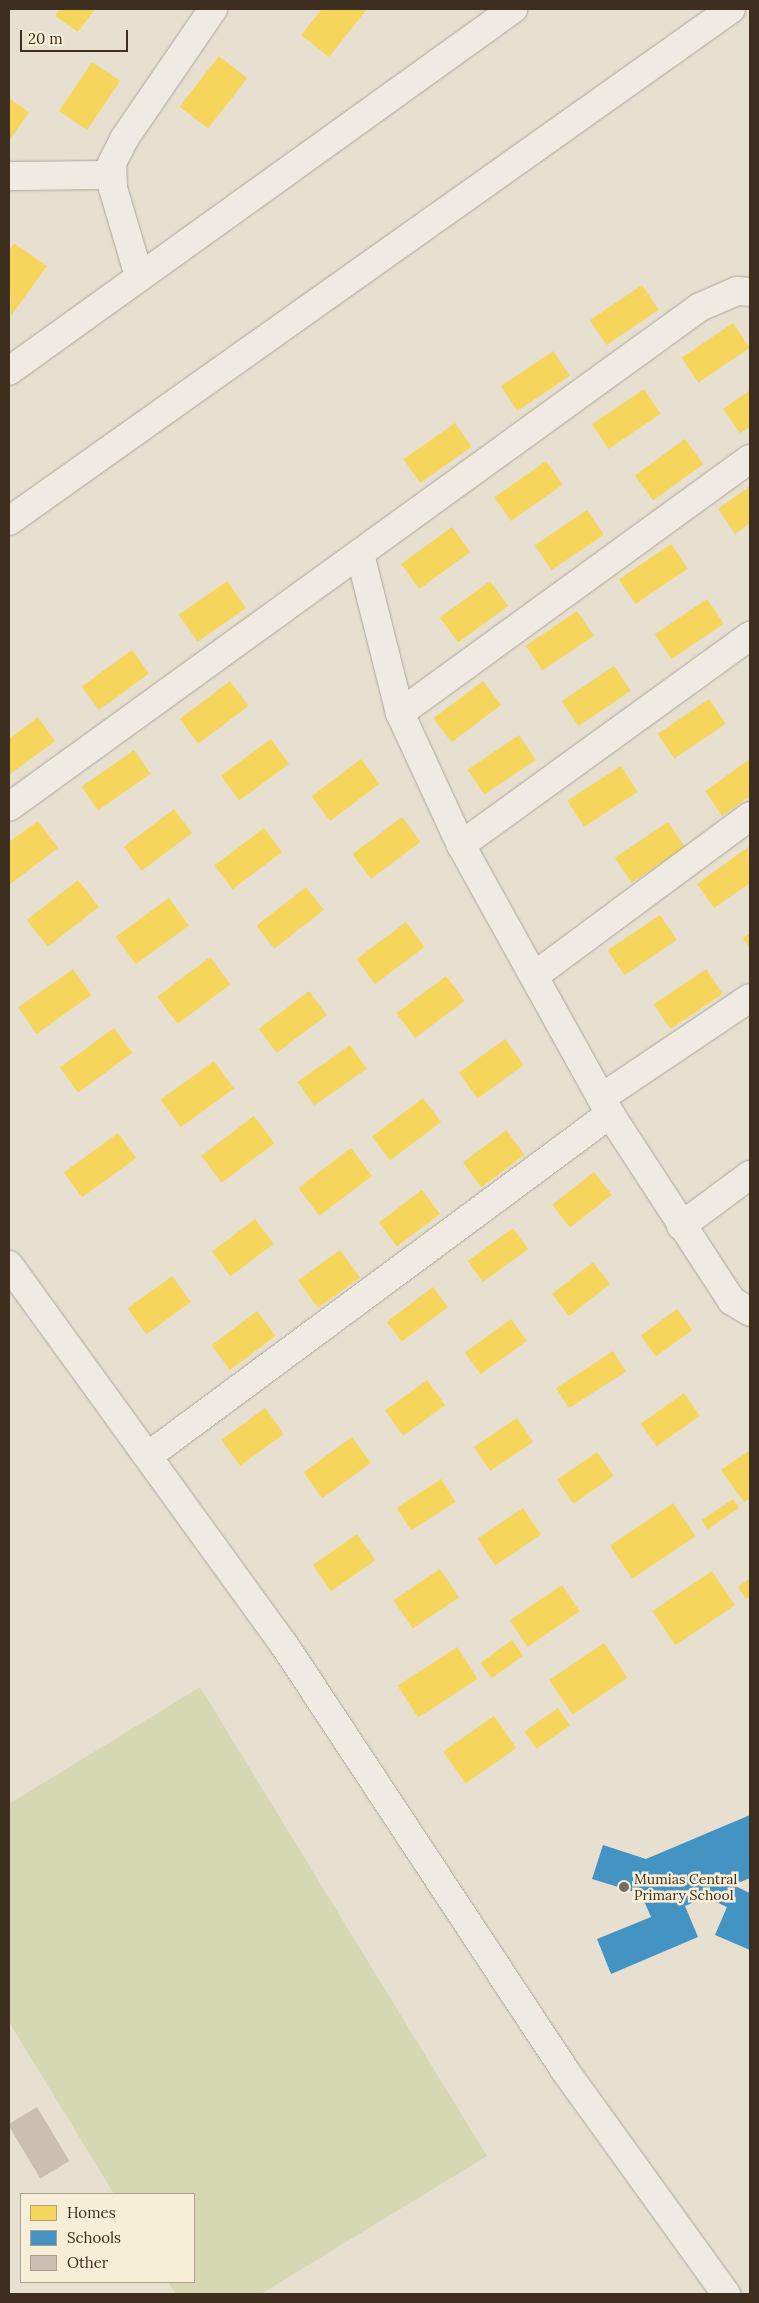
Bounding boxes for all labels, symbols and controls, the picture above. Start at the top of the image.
scale bar [22,20,130,52]
text: 20 m [28,29,63,48]
place label: Mumias Central Primary School [634,1871,737,1904]
marker: Mumias Central Primary School [618,1881,630,1893]
legend [20,2193,195,2283]
text: Homes [67,2203,116,2222]
text: Schools [67,2228,121,2247]
text: Other [67,2253,108,2272]

